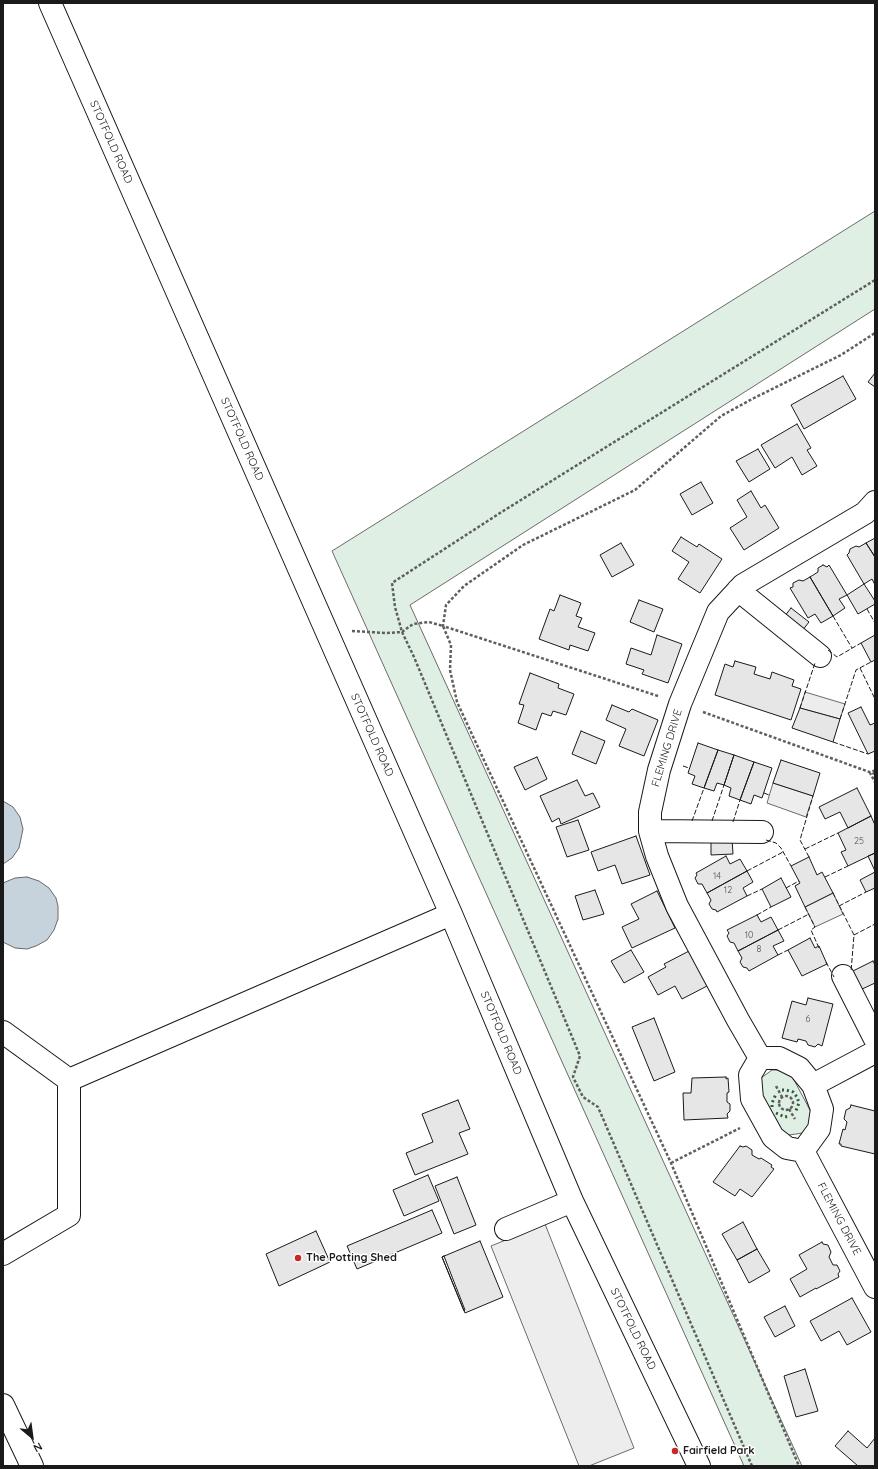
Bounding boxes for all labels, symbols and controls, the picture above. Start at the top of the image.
street label: STOTFOLD ROAD [87,98,135,186]
street label: STOTFOLD ROAD [218,395,266,483]
street label: STOTFOLD ROAD [348,691,396,779]
street label: FLEMING DRIVE [649,708,685,788]
house number: 25 [854,836,864,846]
house number: 14 [713,871,721,881]
house number: 12 [724,885,732,895]
house number: 10 [745,930,753,940]
house number: 8 [757,944,761,954]
street label: STOTFOLD ROAD [477,989,525,1077]
house number: 6 [806,1014,810,1024]
street label: FLEMING DRIVE [814,1180,864,1258]
place label: The Potting Shed [306,1251,397,1265]
marker: The Potting Shed [293,1253,303,1263]
street label: STOTFOLD ROAD [607,1286,659,1372]
north arrow [12,1417,52,1457]
text: N [31,1439,45,1456]
place label: Fairfield Park [683,1444,754,1458]
marker: Fairfield Park [670,1446,680,1456]

